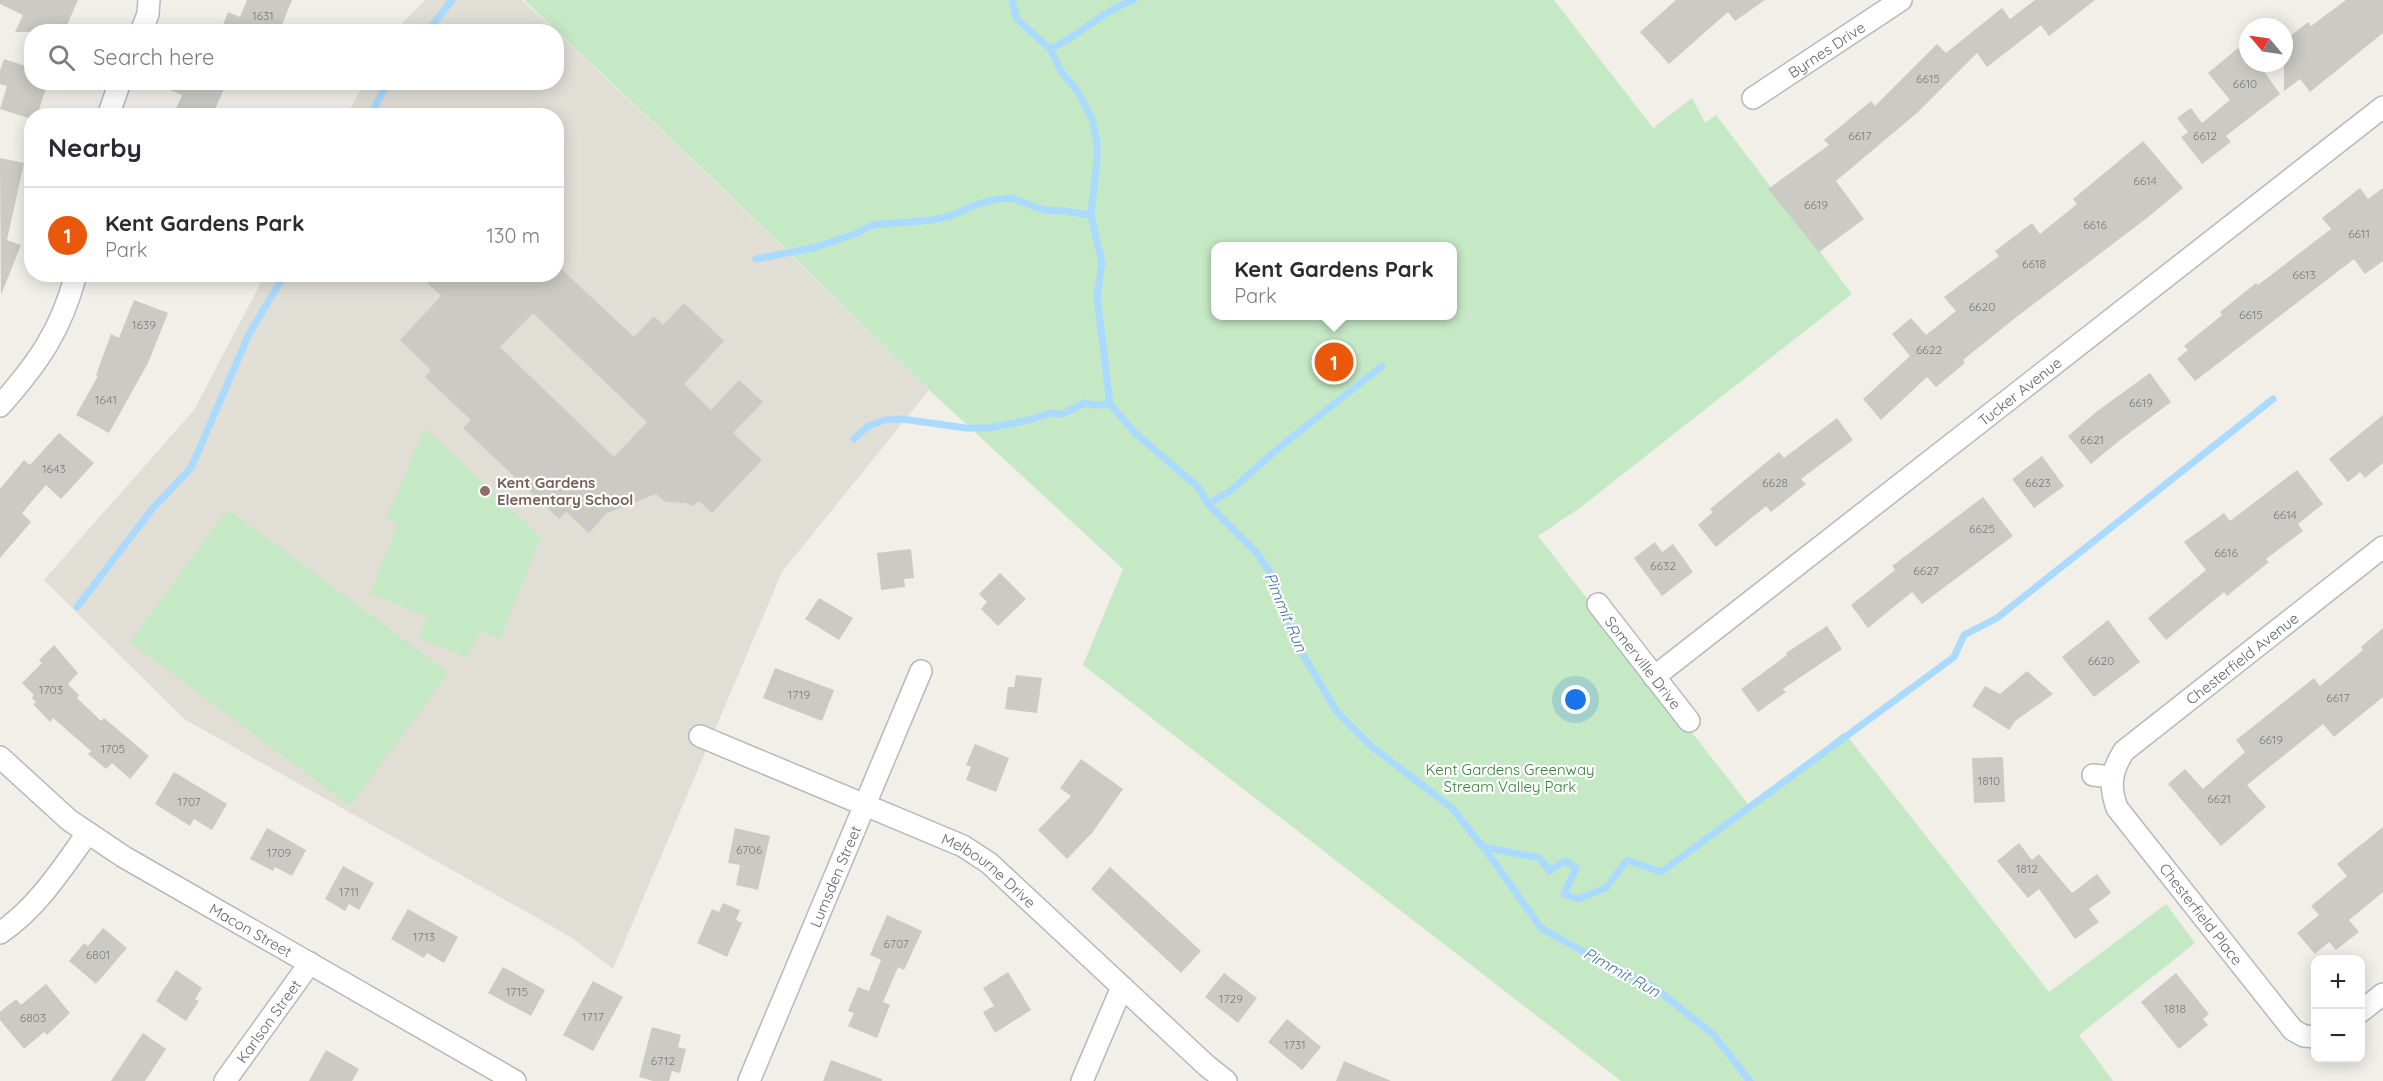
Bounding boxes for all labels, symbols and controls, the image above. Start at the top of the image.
house number: 1631 [252,8,274,23]
street label: Byrnes Drive [1784,17,1869,82]
north arrow [2239,18,2293,72]
search box [24,24,564,90]
icon: search [45,41,78,74]
text: Search here [93,43,214,71]
house number: 6615 [1916,71,1940,86]
house number: 6610 [2233,76,2257,91]
house number: 6617 [1848,128,1872,143]
house number: 6612 [2193,128,2217,143]
text: Nearby [48,131,142,164]
house number: 6614 [2133,173,2157,188]
house number: 6619 [1804,197,1828,212]
text: Kent Gardens Park [105,209,304,237]
house number: 6616 [2083,217,2107,232]
text: 1 [64,223,71,248]
text: 130 m [487,223,540,248]
house number: 6611 [2348,226,2370,241]
text: Park [105,237,147,262]
popup [1211,242,1457,320]
text: Kent Gardens Park [1234,255,1434,283]
house number: 6618 [2022,256,2046,271]
house number: 6613 [2292,267,2316,282]
text: Park [1234,283,1277,308]
house number: 6620 [1969,299,1995,314]
house number: 6615 [2239,307,2263,322]
house number: 1639 [132,317,156,332]
pin: 1 [1314,340,1354,385]
house number: 6622 [1916,342,1942,357]
street label: Tucker Avenue [1974,353,2065,430]
house number: 1641 [95,392,117,407]
house number: 6619 [2129,395,2153,410]
house number: 6621 [2080,432,2104,447]
house number: 1643 [42,461,66,476]
place label: Kent Gardens Elementary School [497,473,633,509]
house number: 6628 [1762,475,1788,490]
house number: 6623 [2025,475,2051,490]
marker: Kent Gardens Elementary School [478,484,492,498]
house number: 6614 [2273,507,2297,522]
house number: 6625 [1969,521,1995,536]
house number: 6616 [2214,545,2238,560]
house number: 6632 [1650,558,1676,573]
house number: 6627 [1913,563,1939,578]
water label: Pimmit Run [1260,569,1312,655]
street label: Chesterfield Avenue [2182,608,2302,708]
street label: Somerville Drive [1601,612,1686,713]
house number: 6620 [2088,653,2114,668]
house number: 1703 [39,682,63,697]
your location [1561,685,1590,714]
house number: 1719 [788,687,810,702]
house number: 6617 [2326,690,2350,705]
house number: 6619 [2259,732,2283,747]
house number: 1705 [101,741,125,756]
park label: Kent Gardens Greenway Stream Valley Park [1425,760,1595,796]
house number: 1810 [1978,773,2000,788]
house number: 6621 [2207,791,2231,806]
house number: 1707 [177,794,201,809]
street label: Lumsden Street [805,823,865,930]
street label: Melbourne Drive [939,829,1040,912]
house number: 6706 [736,842,763,857]
house number: 1709 [267,845,292,860]
street label: Chesterfield Place [2155,859,2247,969]
house number: 1812 [2016,861,2038,876]
house number: 1711 [339,884,359,899]
street label: Macon Street [206,899,296,961]
house number: 1713 [413,929,435,944]
house number: 6707 [883,936,909,951]
water label: Pimmit Run [1580,943,1664,1002]
house number: 6801 [86,947,110,962]
map controls [2311,955,2365,1063]
button: + [2311,955,2365,1009]
street label: Karlson Street [232,975,305,1066]
house number: 1715 [506,984,528,999]
house number: 1729 [1219,991,1243,1006]
house number: 1818 [2164,1001,2186,1016]
house number: 1717 [582,1009,604,1024]
button: − [2311,1009,2365,1063]
house number: 6803 [20,1010,46,1025]
house number: 1731 [1284,1037,1306,1052]
house number: 6712 [651,1053,675,1068]

